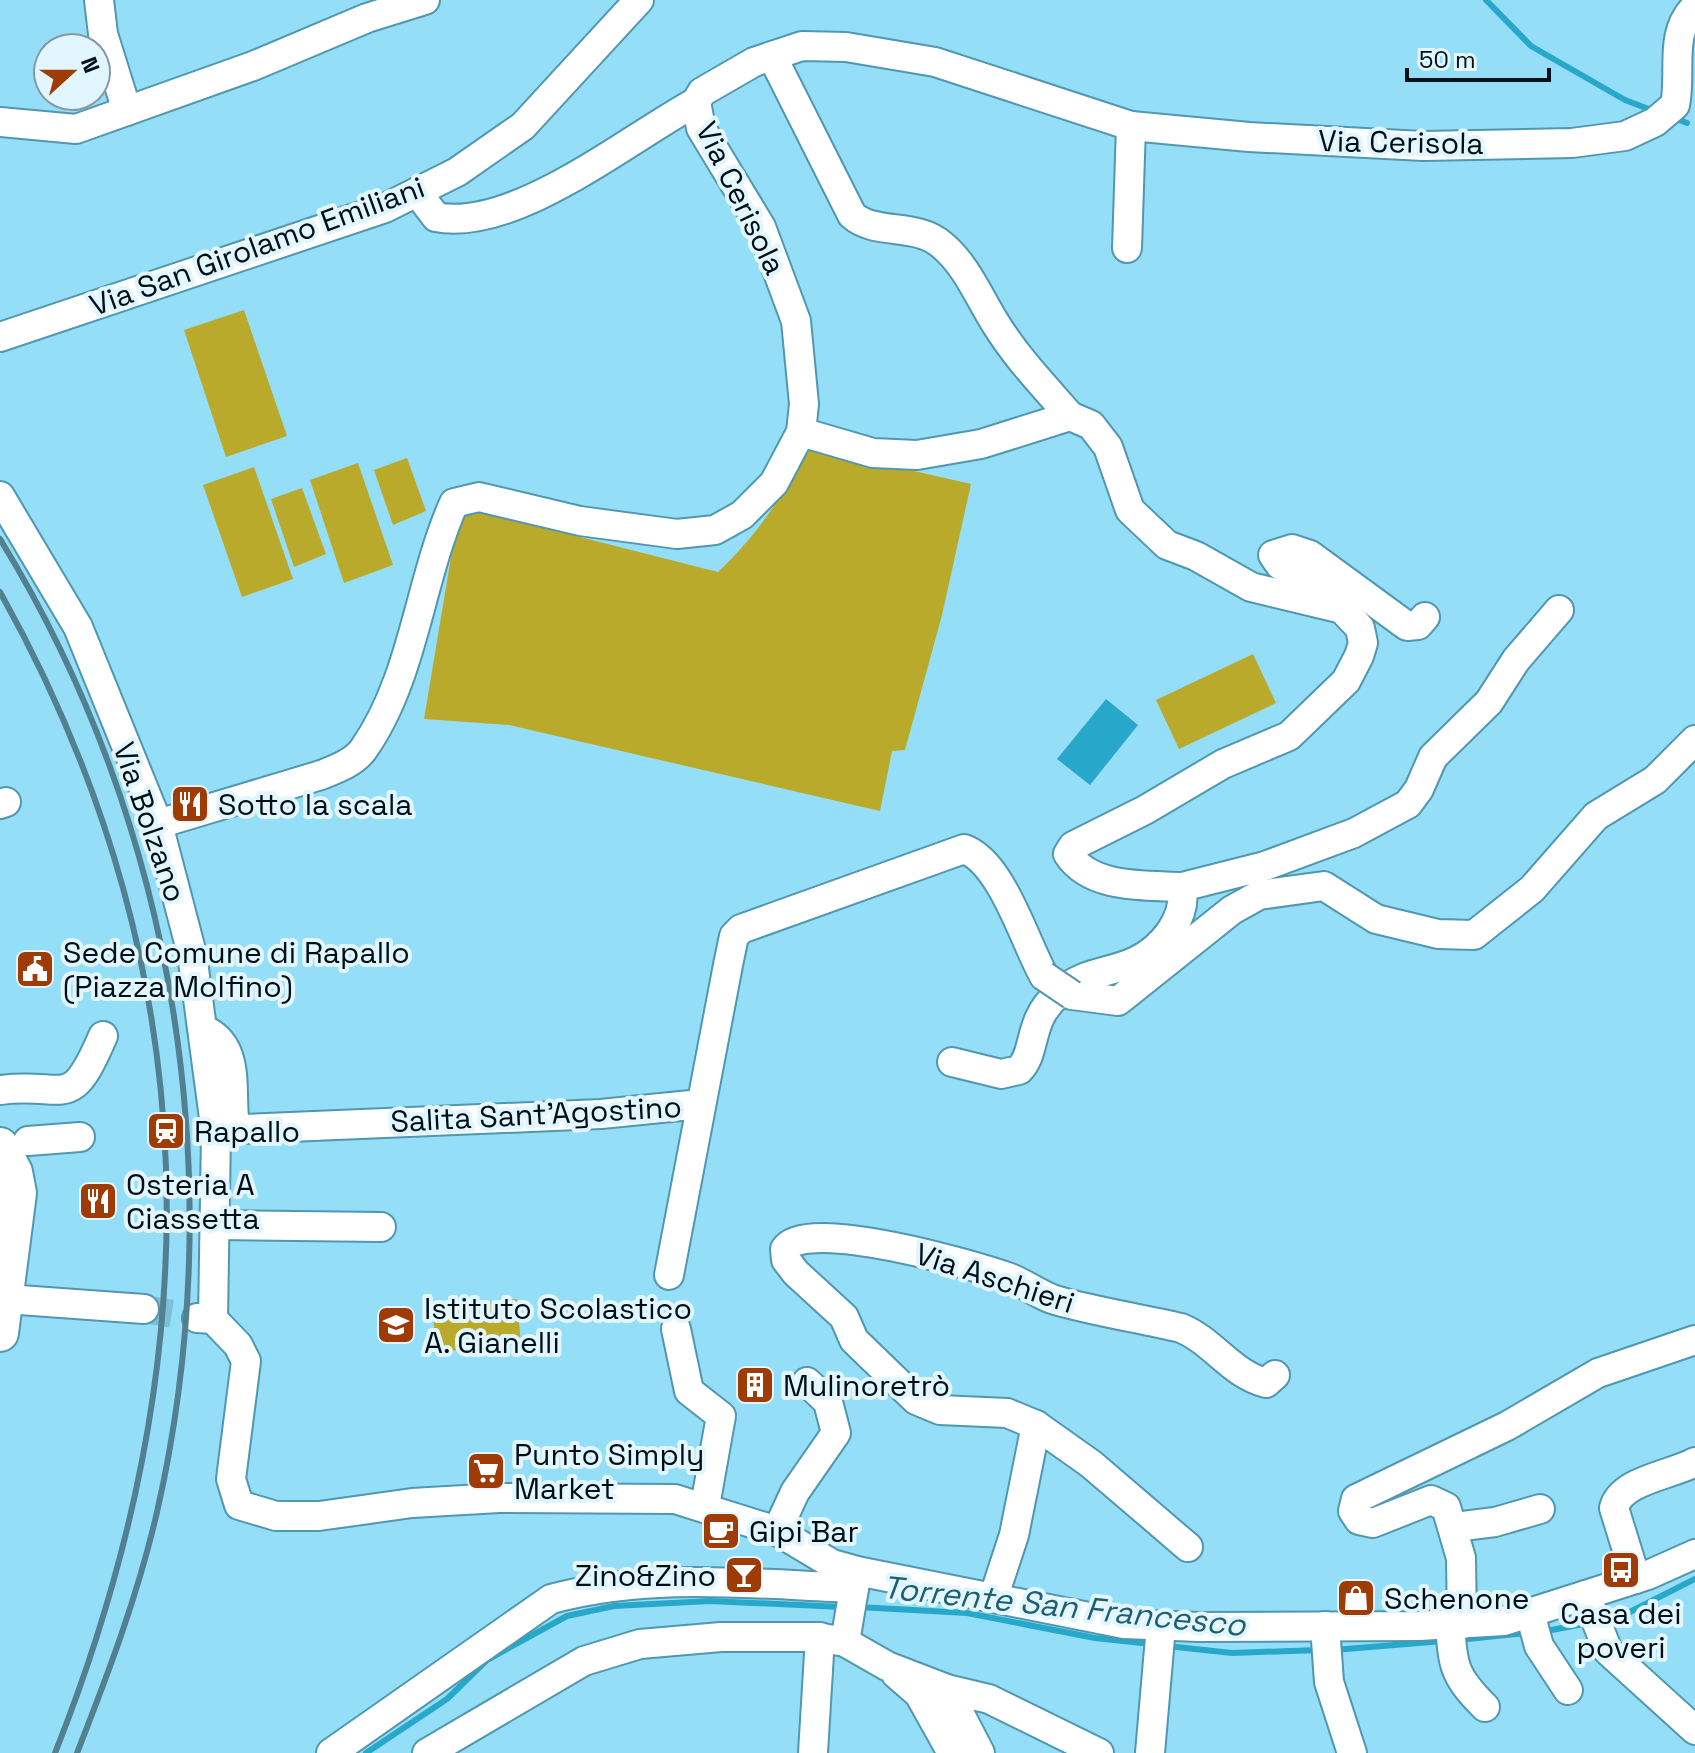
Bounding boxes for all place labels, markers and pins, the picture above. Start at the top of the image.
restaurant icon: Sotto la scala [169,783,211,825]
place label: Sotto la scala [218,785,413,824]
place label: Sede Comune di Rapallo (Piazza Molfino) [63,933,410,1006]
public building icon: Sede Comune di Rapallo (Piazza Molfino) [14,948,56,990]
station icon: Rapallo [145,1110,187,1152]
place label: Rapallo [194,1112,300,1151]
place label: Osteria A Ciassetta [126,1165,260,1238]
restaurant icon: Osteria A Ciassetta [77,1180,119,1222]
place label: Istituto Scolastico A. Gianelli [424,1289,692,1362]
school or university icon: Istituto Scolastico A. Gianelli [375,1304,417,1346]
building icon: Mulinoretrò [734,1364,776,1406]
place label: Mulinoretrò [783,1366,950,1405]
place label: Punto Simply Market [514,1435,704,1508]
supermarket icon: Punto Simply Market [465,1450,507,1492]
cafe icon: Gipi Bar [700,1510,742,1552]
place label: Gipi Bar [749,1512,859,1551]
bus stop icon: Casa dei poveri [1600,1549,1642,1591]
bar icon: Zino&Zino [723,1554,765,1596]
place label: Zino&Zino [575,1556,716,1595]
shop icon: Schenone [1335,1577,1377,1619]
place label: Schenone [1384,1579,1530,1618]
place label: Casa dei poveri [1560,1594,1682,1667]

